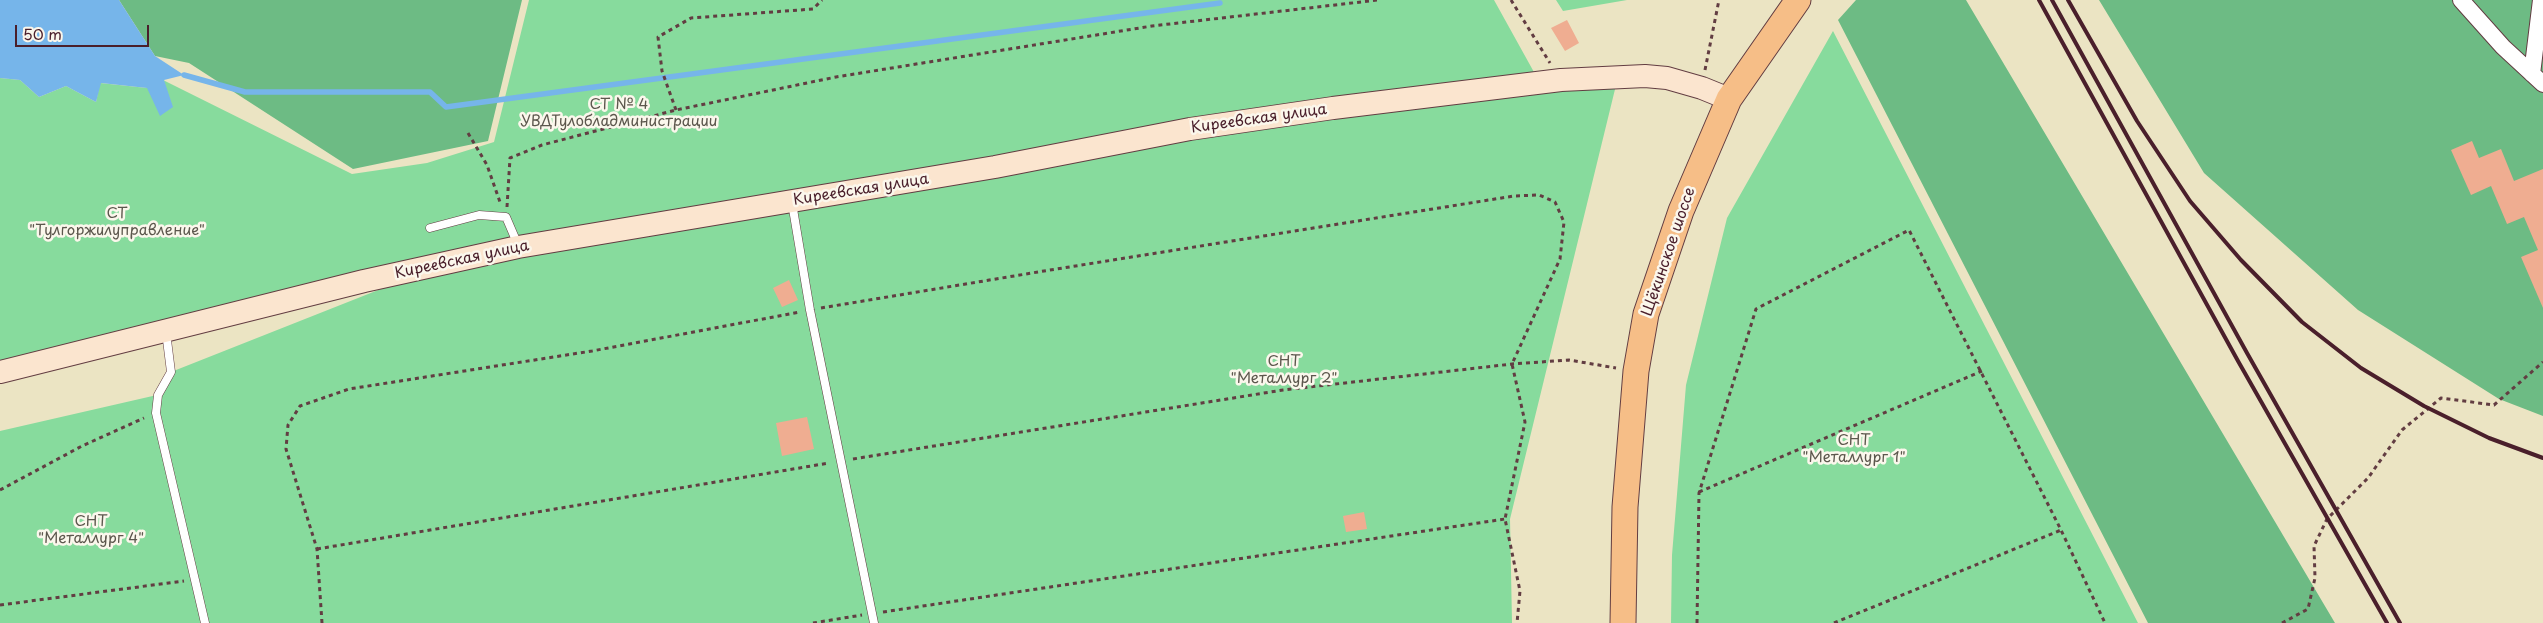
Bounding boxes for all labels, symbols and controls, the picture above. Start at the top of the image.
scale bar [18,15,151,47]
text: 50 m [23,22,62,45]
park label: СТ № 4 УВДТулобладминистрации [521,96,717,131]
street label: Киреевская улица [1190,101,1328,137]
street label: Киреевская улица [792,170,930,210]
street label: Щёкинское шоссе [1638,185,1700,319]
park label: СТ "Тулгоржилуправление" [29,205,205,240]
street label: Киреевская улица [393,237,531,283]
park label: СНТ "Металлург 2" [1231,353,1337,388]
park label: СНТ "Металлург 1" [1802,432,1906,467]
park label: СНТ "Металлург 4" [38,513,144,548]

